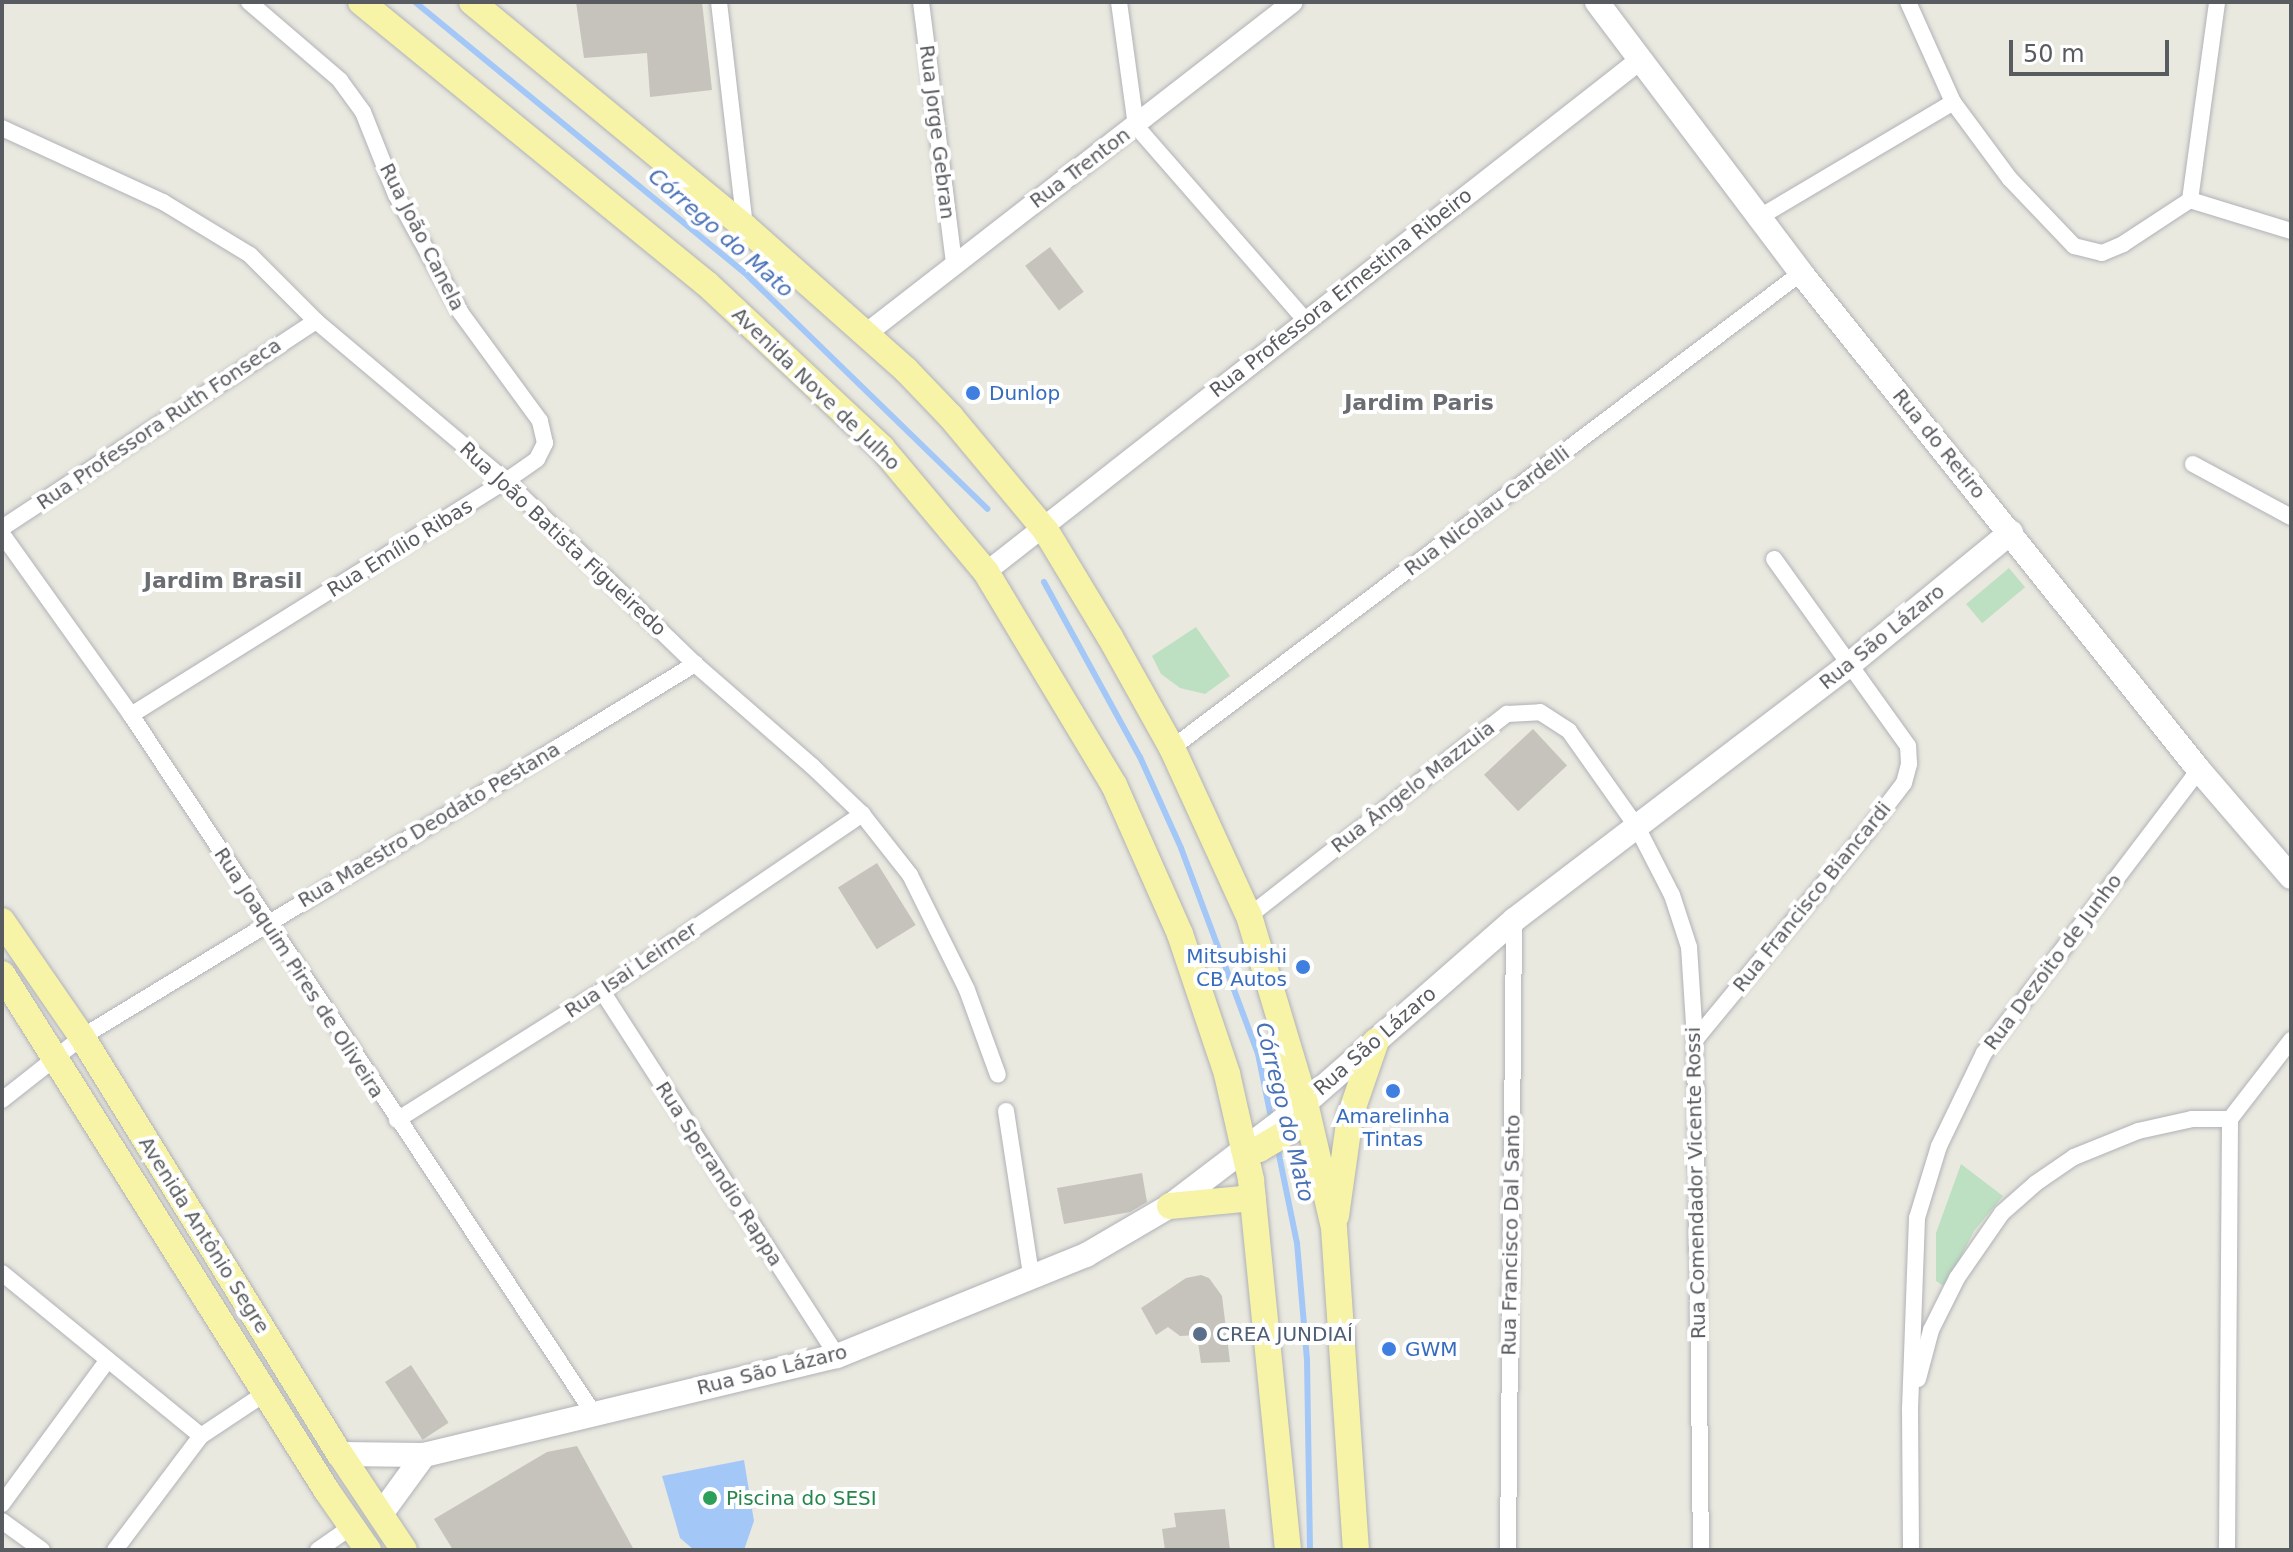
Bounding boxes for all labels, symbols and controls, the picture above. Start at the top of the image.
scale bar [2013,24,2173,74]
text: 50 m [2023,40,2085,68]
street label: Rua Jorge Gebran [914,44,960,220]
street label: Rua Trenton [1025,123,1135,213]
street label: Rua João Canela [374,159,470,315]
water label: Córrego do Mato [643,163,799,303]
street label: Rua Professora Ernestina Ribeiro [1205,183,1477,403]
street label: Avenida Nove de Julho [727,302,905,476]
street label: Rua Professora Ruth Fonseca [32,333,286,515]
place label: Dunlop [989,381,1060,405]
marker: Dunlop [964,384,982,402]
street label: Rua do Retiro [1887,384,1991,504]
district label: Jardim Paris [1344,390,1494,416]
street label: Rua João Batista Figueiredo [455,437,671,641]
street label: Rua Nicolau Cardelli [1400,441,1574,581]
street label: Rua Emílio Ribas [323,494,477,602]
district label: Jardim Brasil [144,568,302,594]
street label: Rua São Lázaro [1815,579,1949,695]
street label: Rua Ângelo Mazzuia [1326,716,1500,858]
street label: Rua Maestro Deodato Pestana [294,737,564,913]
street label: Rua Francisco Biancardi [1728,797,1896,997]
street label: Rua Joaquim Pires de Oliveira [209,843,389,1103]
street label: Rua Dezoito de Junho [1979,869,2127,1055]
street label: Rua Isai Leirner [560,917,702,1023]
place label: Mitsubishi CB Autos [1186,944,1287,991]
marker: Mitsubishi CB Autos [1294,958,1312,976]
street label: Rua São Lázaro [1309,981,1441,1101]
water label: Córrego do Mato [1250,1020,1320,1204]
street label: Rua Comendador Vicente Rossi [1681,1027,1711,1339]
street label: Rua Sperandio Rappa [650,1077,788,1271]
marker: Amarelinha Tintas [1384,1082,1402,1100]
place label: Amarelinha Tintas [1336,1104,1450,1151]
street label: Rua Francisco Dal Santo [1497,1114,1525,1356]
street label: Avenida Antônio Segre [134,1132,274,1338]
place label: CREA JUNDIAÍ [1216,1322,1353,1346]
marker: CREA JUNDIAÍ [1191,1325,1209,1343]
place label: GWM [1405,1337,1458,1361]
street label: Rua São Lázaro [694,1340,850,1400]
marker: GWM [1380,1340,1398,1358]
place label: Piscina do SESI [726,1486,877,1510]
marker: Piscina do SESI [701,1489,719,1507]

